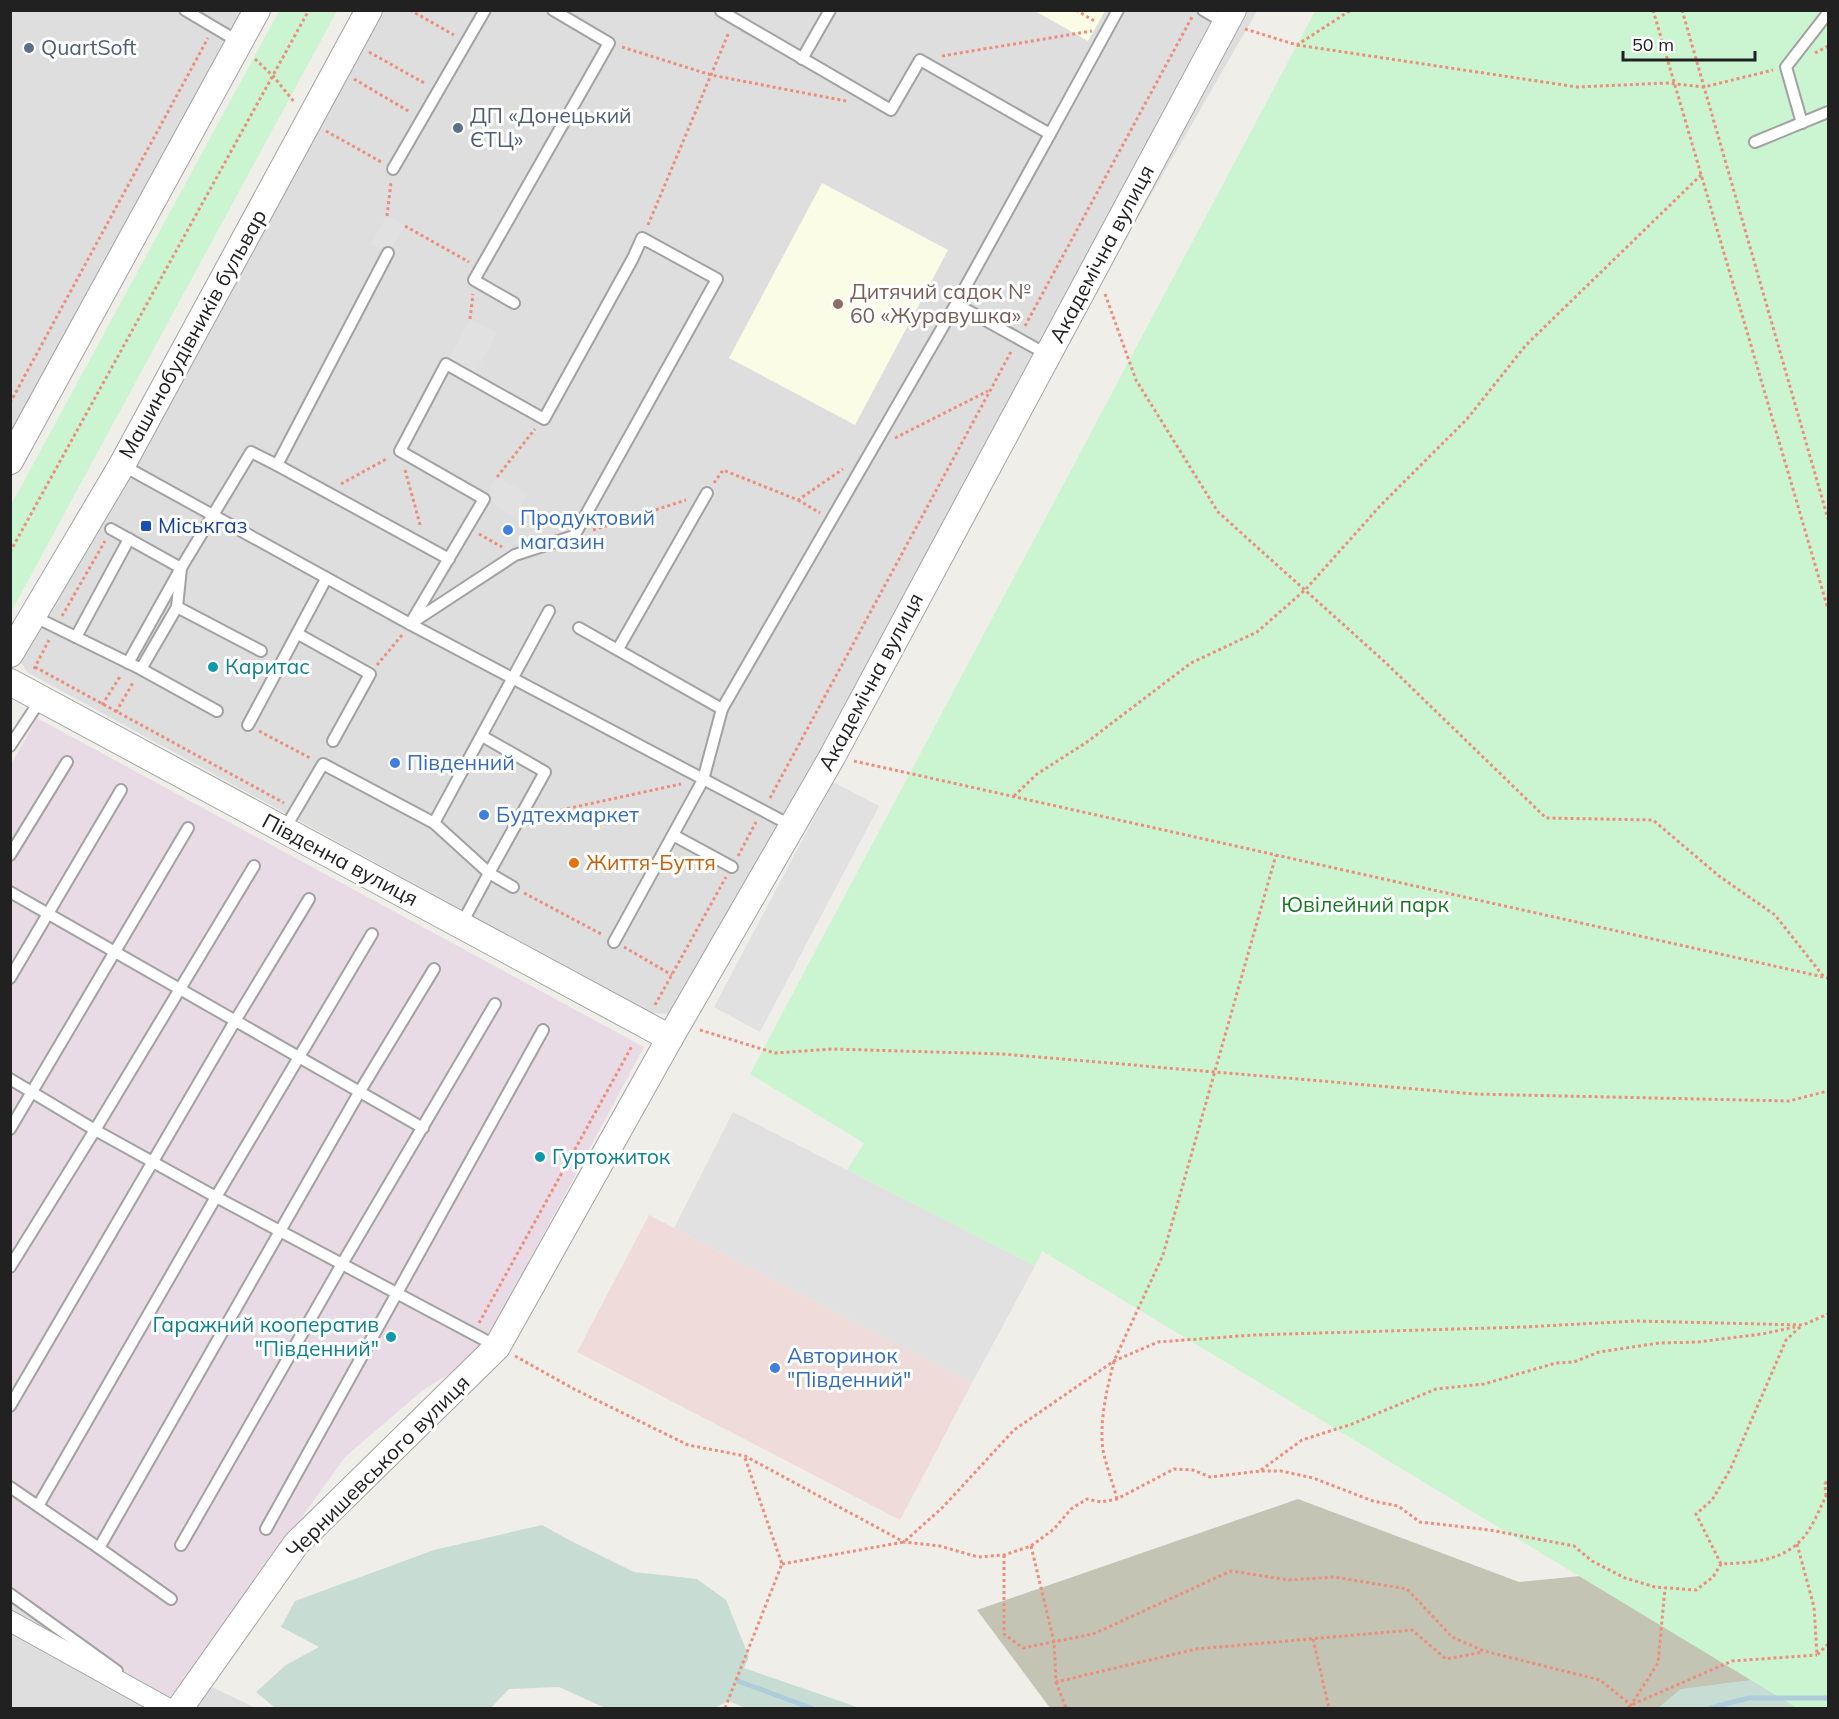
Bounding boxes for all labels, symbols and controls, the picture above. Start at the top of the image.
scale bar [1623,24,1755,62]
text: 50 m [1632,33,1674,56]
place label: QuartSoft [41,34,136,60]
marker: QuartSoft [22,41,36,55]
place label: ДП «Донецький ЄТЦ» [470,102,632,152]
marker: ДП «Донецький ЄТЦ» [451,121,465,135]
street label: Академічна вулиця [1043,160,1159,347]
street label: Машинобудівників бульвар [113,204,272,463]
place label: Дитячий садок № 60 «Журавушка» [850,278,1031,328]
marker: Дитячий садок № 60 «Журавушка» [831,297,845,311]
place label: Продуктовий магазин [520,504,655,554]
place label: Міськгаз [158,512,247,538]
marker: Міськгаз [139,519,153,533]
marker: Продуктовий магазин [501,523,515,537]
street label: Академічна вулиця [812,588,928,775]
place label: Каритас [225,653,310,679]
marker: Каритас [206,660,220,674]
place label: Південний [407,749,515,775]
marker: Південний [388,756,402,770]
place label: Будтехмаркет [496,801,639,827]
street label: Південна вулиця [258,807,423,911]
marker: Будтехмаркет [477,808,491,822]
place label: Життя-Буття [586,849,716,875]
marker: Життя-Буття [567,856,581,870]
park label: Ювілейний парк [1281,891,1450,917]
place label: Гуртожиток [552,1143,671,1169]
marker: Гуртожиток [533,1150,547,1164]
place label: Гаражний кооператив "Південний" [153,1311,379,1361]
marker: Гаражний кооператив "Південний" [384,1330,398,1344]
place label: Авторинок "Південний" [787,1342,911,1392]
marker: Авторинок "Південний" [768,1361,782,1375]
street label: Чернишевського вулиця [280,1369,474,1563]

